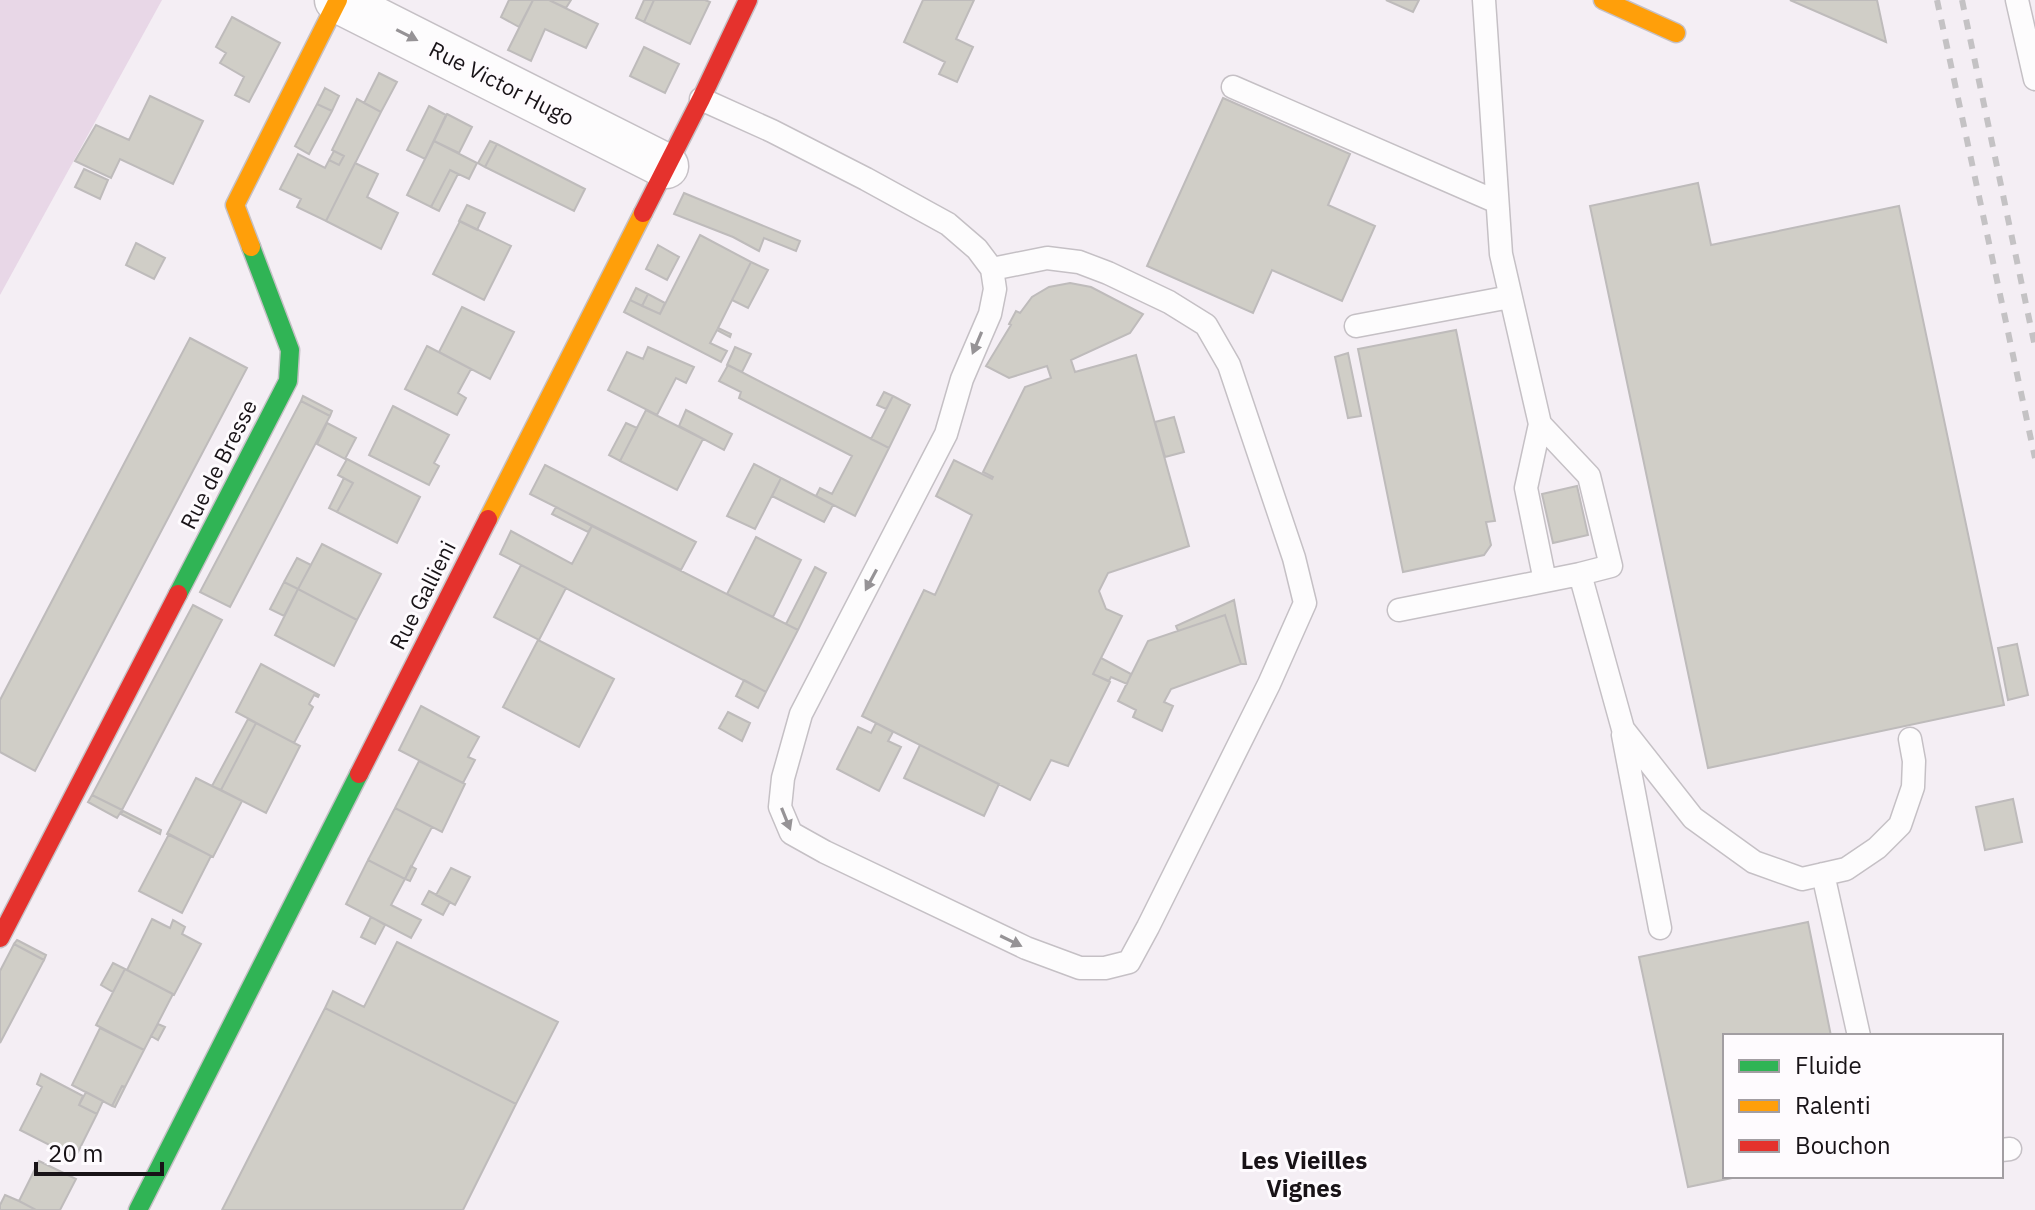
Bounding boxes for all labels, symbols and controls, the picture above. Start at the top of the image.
one-way arrow [396,29,419,42]
street label: Rue Victor Hugo [425,34,579,132]
one-way arrow [971,332,984,355]
street label: Rue de Bresse [173,394,263,534]
street label: Rue Gallieni [382,536,462,654]
one-way arrow [864,568,877,591]
one-way arrow [780,807,793,831]
one-way arrow [999,934,1023,948]
legend [1723,1034,2003,1178]
text: Fluide [1795,1049,1862,1081]
text: Ralenti [1795,1089,1871,1121]
scale bar [36,1126,162,1176]
text: Bouchon [1795,1129,1891,1161]
text: 20 m [48,1137,103,1169]
district label: Les Vieilles Vignes [1241,1144,1367,1204]

